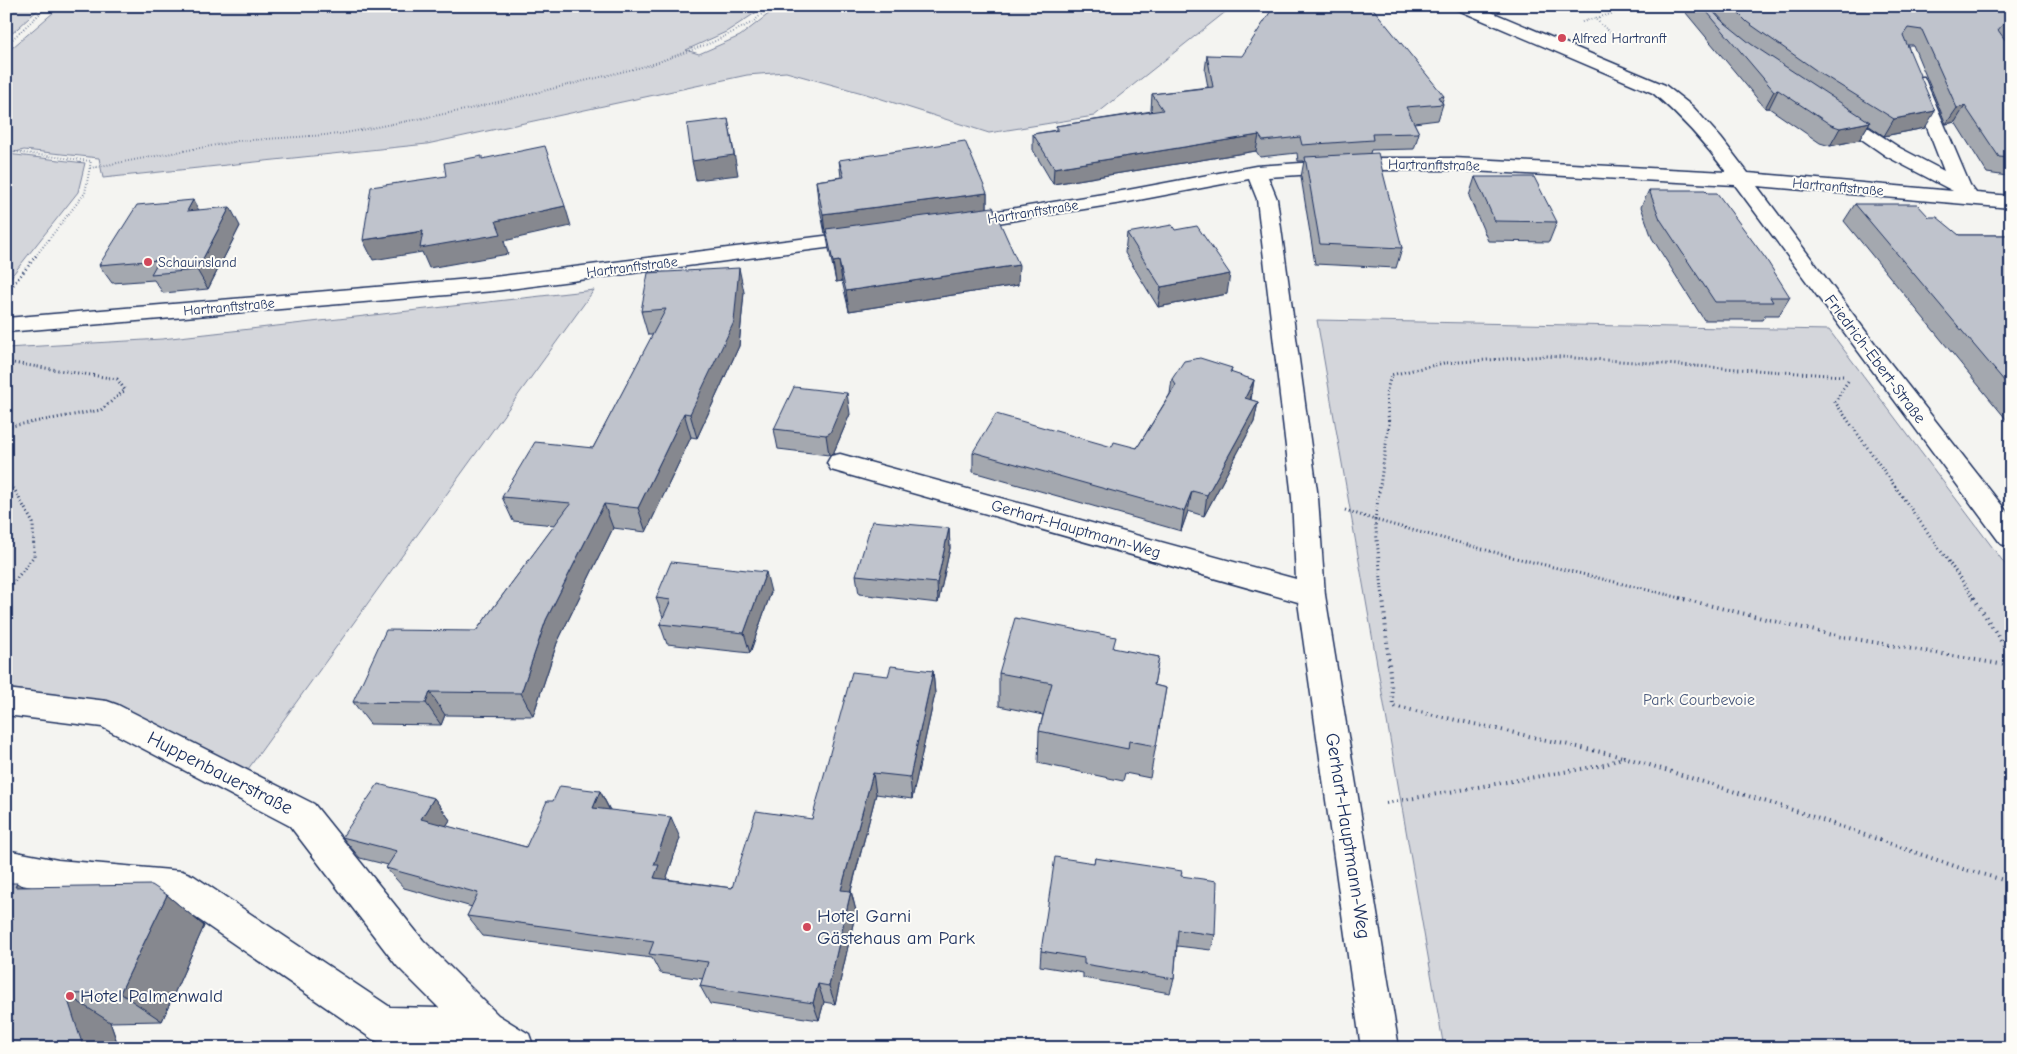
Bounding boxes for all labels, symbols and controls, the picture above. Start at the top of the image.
place label: Alfred Hartranft [1572,30,1668,47]
marker: Alfred Hartranft [1556,32,1568,44]
street label: Hartranftstraße [1388,156,1480,174]
street label: Hartranftstraße [1792,175,1884,199]
street label: Hartranftstraße [986,196,1080,228]
street label: Hartranftstraße [585,253,679,281]
place label: Schauinsland [158,254,237,271]
marker: Schauinsland [142,256,154,268]
street label: Friedrich-Ebert-Straße [1821,291,1929,427]
street label: Hartranftstraße [183,295,275,319]
street label: Gerhart-Hauptmann-Weg [989,496,1163,562]
park label: Park Courbevoie [1643,691,1755,709]
street label: Huppenbauerstraße [144,727,296,819]
street label: Gerhart-Hauptmann-Weg [1321,731,1375,941]
place label: Hotel Garni Gästehaus am Park [817,905,976,949]
marker: Hotel Garni Gästehaus am Park [801,921,813,933]
place label: Hotel Palmenwald [80,985,223,1007]
marker: Hotel Palmenwald [64,990,76,1002]

